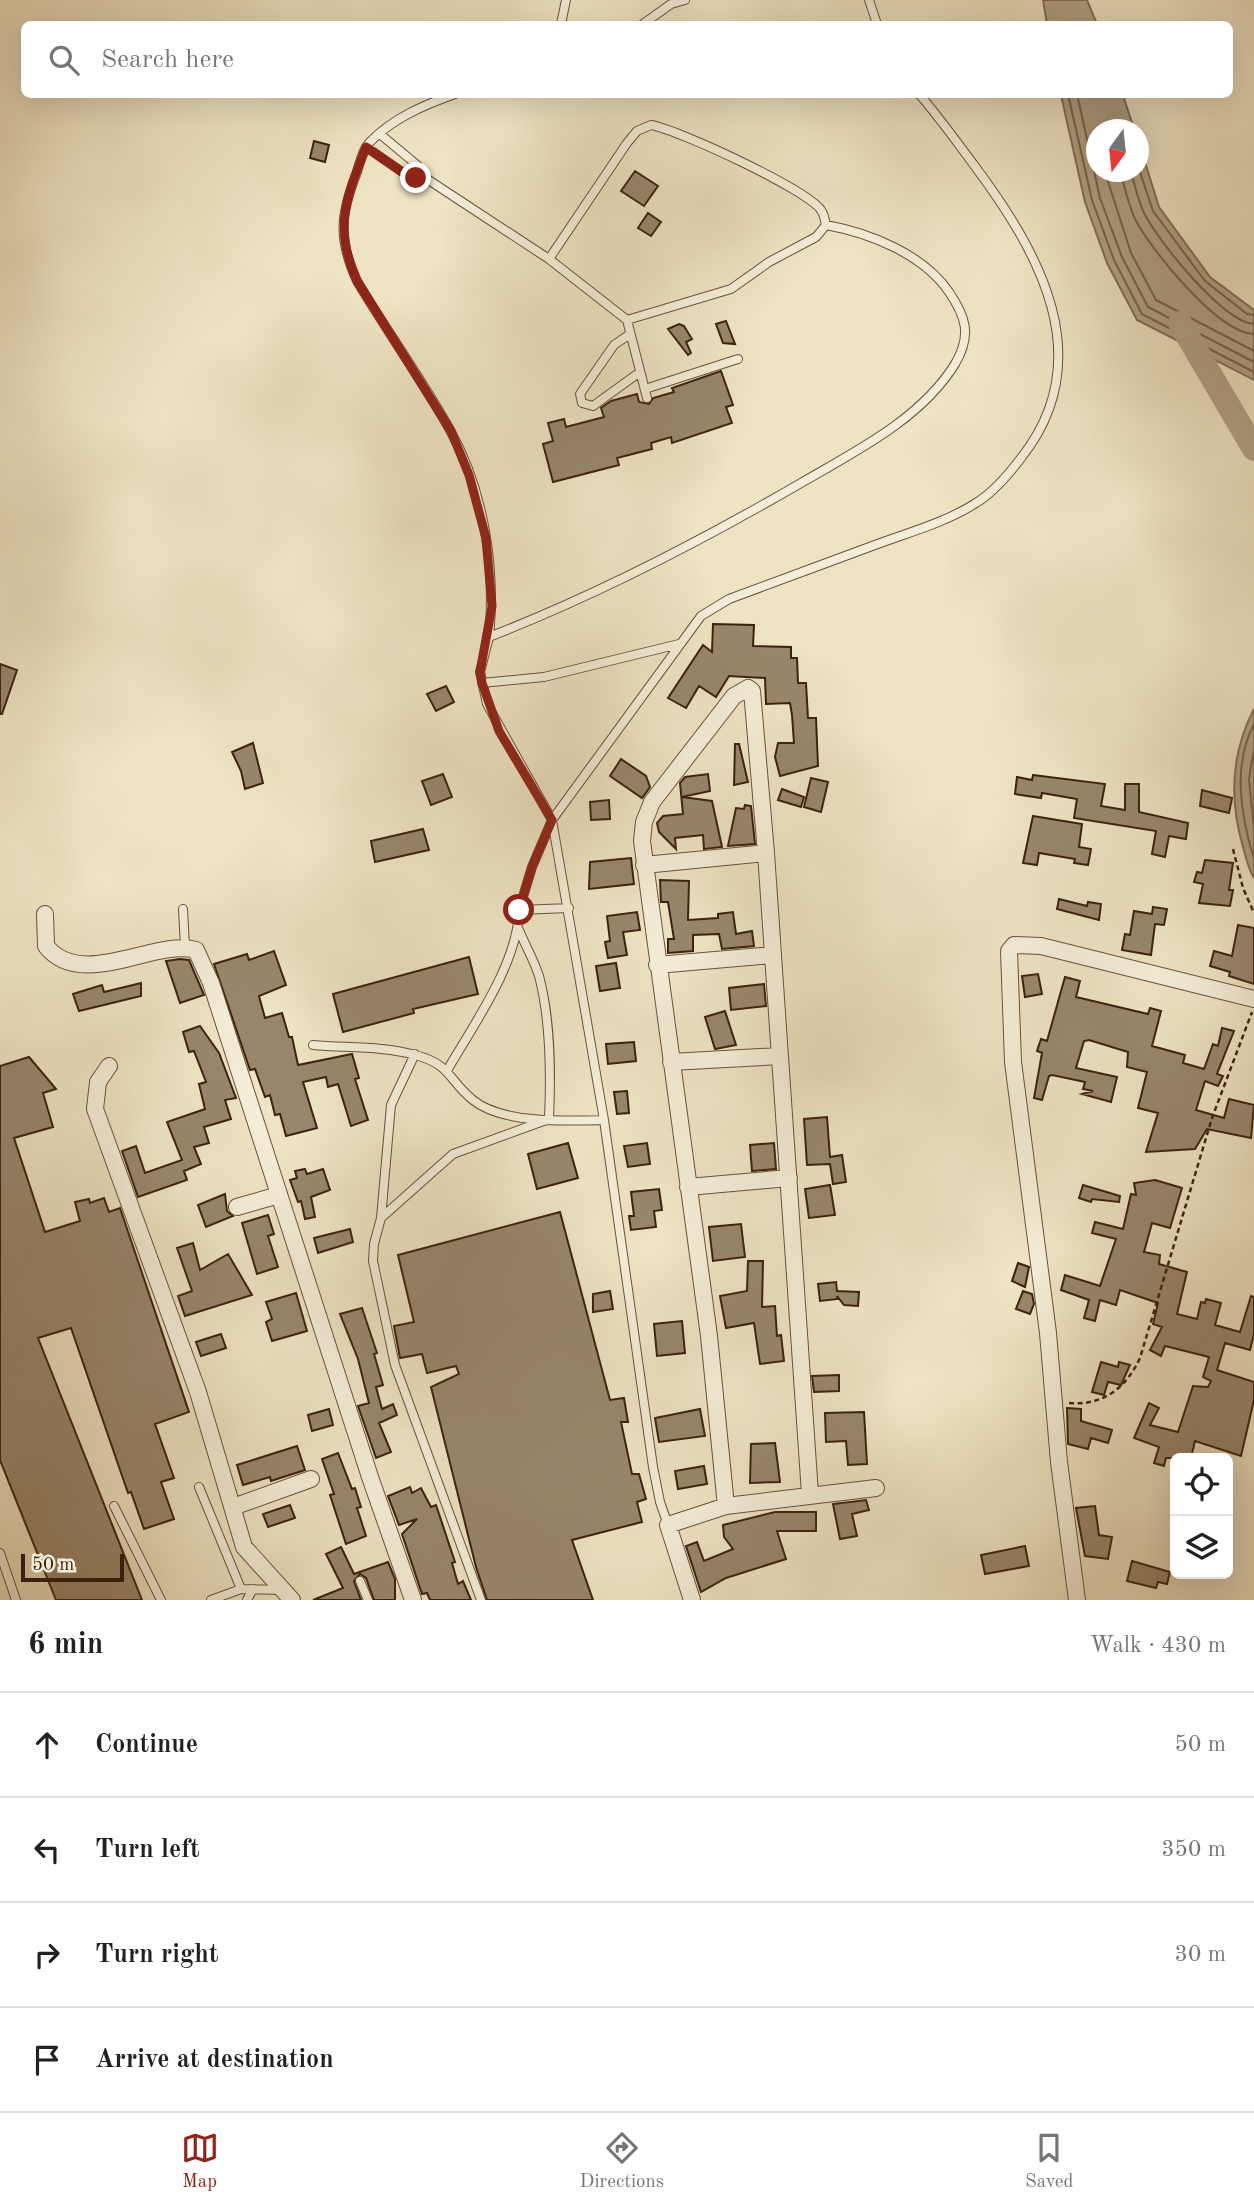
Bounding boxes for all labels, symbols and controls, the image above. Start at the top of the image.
search box [21,21,1233,98]
icon: search [45,41,83,79]
text: Search here [101,47,234,73]
north arrow [1086,119,1149,182]
route end [400,162,431,193]
route start [503,894,534,925]
map controls [1170,1453,1233,1579]
button: locate [1170,1453,1233,1516]
button: layers [1170,1516,1233,1579]
scale bar [21,1551,124,1583]
text: 50 m [32,1556,74,1575]
text: 6 min [28,1630,103,1660]
text: Walk · 430 m [1090,1634,1226,1657]
icon: ahead [28,1726,66,1764]
text: Continue [95,1732,198,1758]
text: 50 m [1175,1733,1226,1756]
icon: left [28,1831,66,1869]
text: Turn left [95,1837,200,1863]
text: 350 m [1161,1838,1226,1861]
icon: right [28,1936,66,1974]
text: Turn right [95,1942,218,1968]
text: 30 m [1175,1943,1226,1966]
icon: arrive [28,2041,66,2079]
text: Arrive at destination [95,2047,334,2073]
tab: Map [181,2129,219,2194]
tab: Directions [580,2129,664,2194]
tab: Saved [1025,2129,1073,2194]

